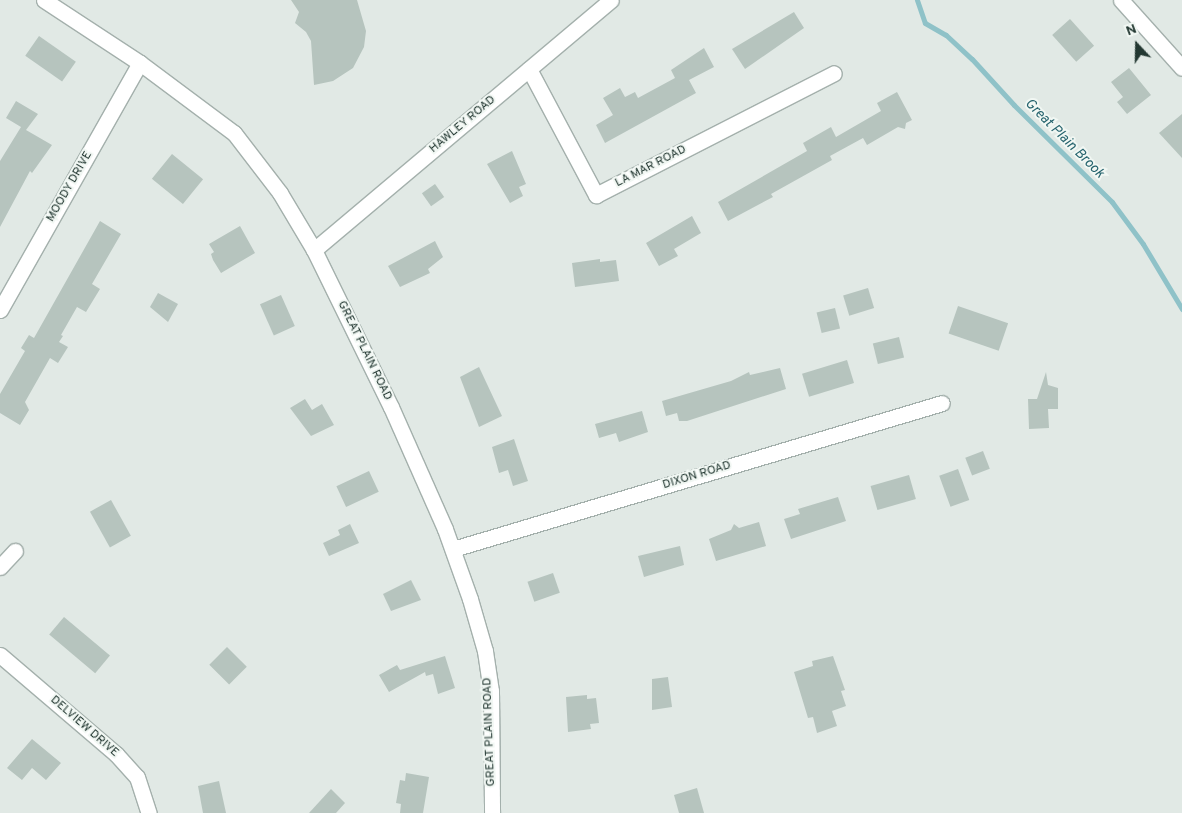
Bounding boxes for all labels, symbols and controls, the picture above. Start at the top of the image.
north arrow [1112,20,1162,70]
text: N [1124,21,1139,40]
street label: HAWLEY ROAD [427,93,499,157]
water label: Great Plain Brook [1021,96,1107,182]
street label: LA MAR ROAD [613,143,689,191]
street label: MOODY DRIVE [44,149,96,225]
street label: GREAT PLAIN ROAD [334,299,394,403]
street label: DIXON ROAD [661,459,733,493]
street label: GREAT PLAIN ROAD [481,677,499,787]
street label: DELVIEW DRIVE [47,693,121,761]

